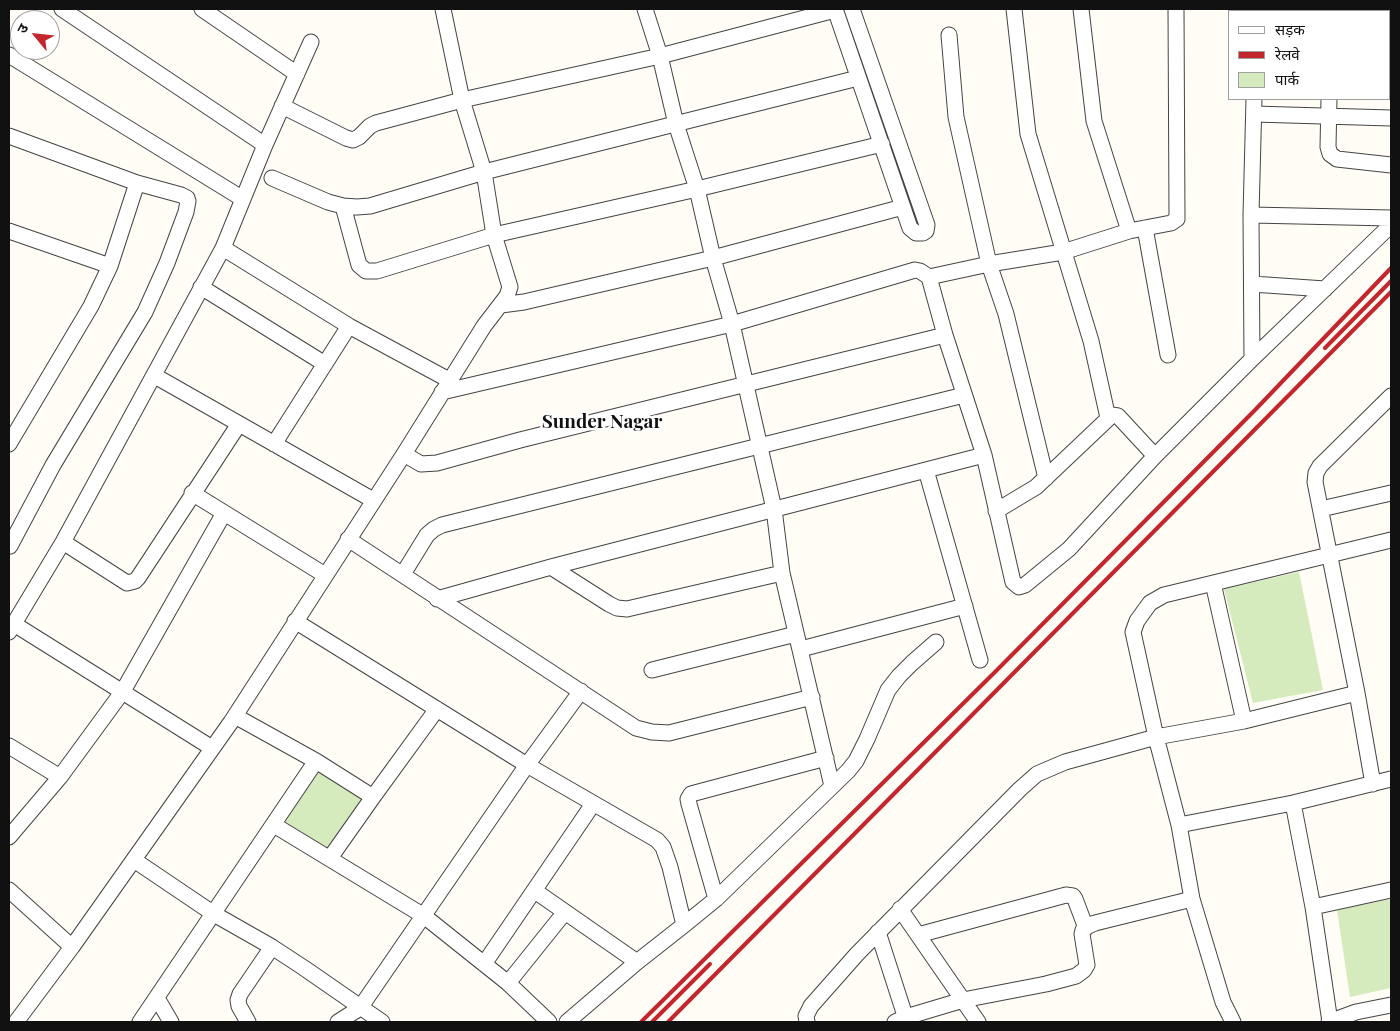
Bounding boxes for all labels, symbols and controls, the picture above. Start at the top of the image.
north arrow [10,10,60,60]
legend [1228,10,1390,100]
text: सड़क [1275,19,1305,39]
text: उ [12,20,33,36]
text: रेलवे [1275,44,1300,64]
text: पार्क [1275,69,1299,89]
district label: Sunder Nagar [542,411,662,433]

